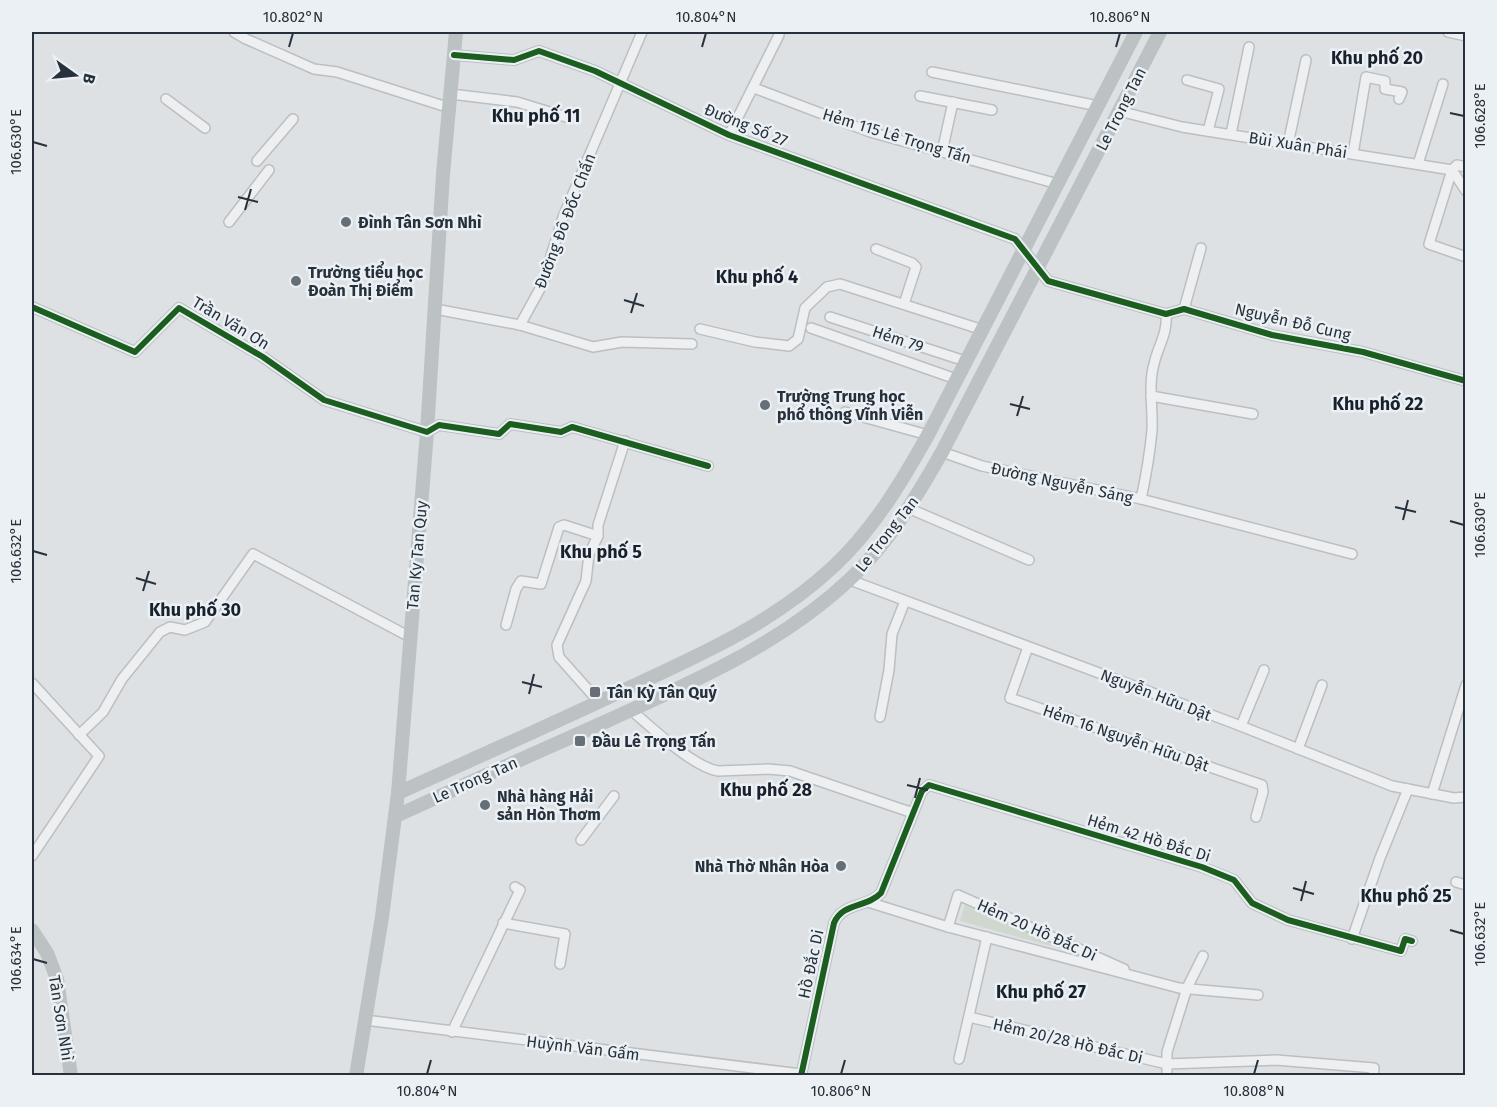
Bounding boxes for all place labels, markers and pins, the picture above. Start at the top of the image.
place label: Đình Tân Sơn Nhì [358,213,482,232]
marker: Đình Tân Sơn Nhì [339,215,353,229]
place label: Trường tiểu học Đoàn Thị Điểm [308,260,423,300]
marker: Trường tiểu học Đoàn Thị Điểm [289,274,303,288]
place label: Trường Trung học phổ thông Vĩnh Viễn [777,387,923,424]
marker: Trường Trung học phổ thông Vĩnh Viễn [758,398,772,412]
place label: Tân Kỳ Tân Quý [607,683,717,702]
marker: Tân Kỳ Tân Quý [588,685,602,699]
place label: Đầu Lê Trọng Tấn [592,731,716,751]
marker: Đầu Lê Trọng Tấn [573,734,587,748]
place label: Nhà hàng Hải sản Hòn Thơm [497,787,601,824]
marker: Nhà hàng Hải sản Hòn Thơm [478,798,492,812]
place label: Nhà Thờ Nhân Hòa [695,857,829,876]
marker: Nhà Thờ Nhân Hòa [834,859,848,873]

